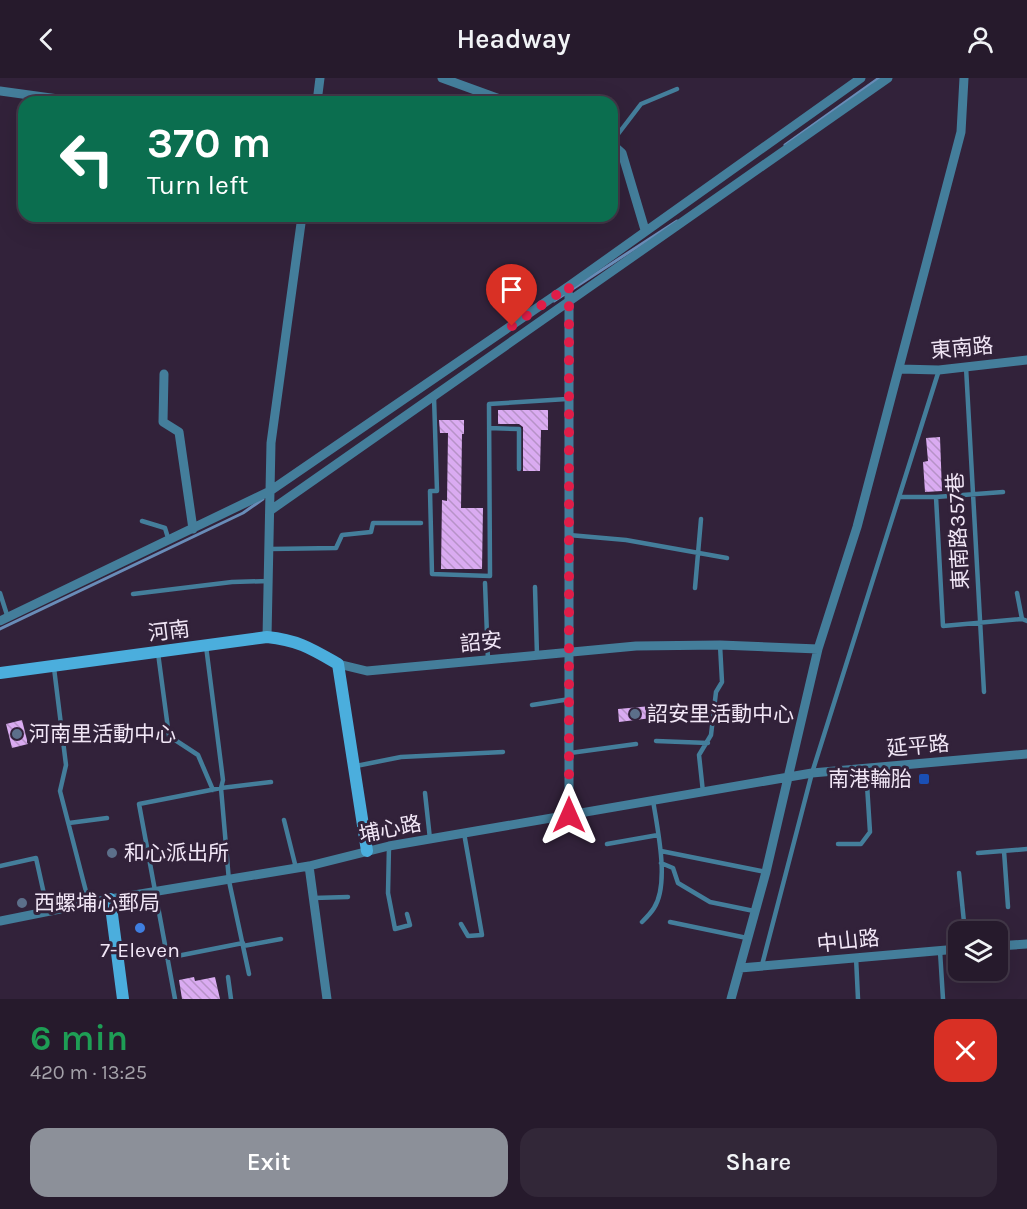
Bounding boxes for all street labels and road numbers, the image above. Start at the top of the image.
street label: 東南路 [930,333,994,363]
street label: 東南路357巷 [943,471,973,591]
street label: 河南 [147,617,191,645]
street label: 詔安 [459,628,503,656]
street label: 延平路 [886,731,950,761]
street label: 埔心路 [357,811,423,847]
street label: 中山路 [815,926,881,956]

